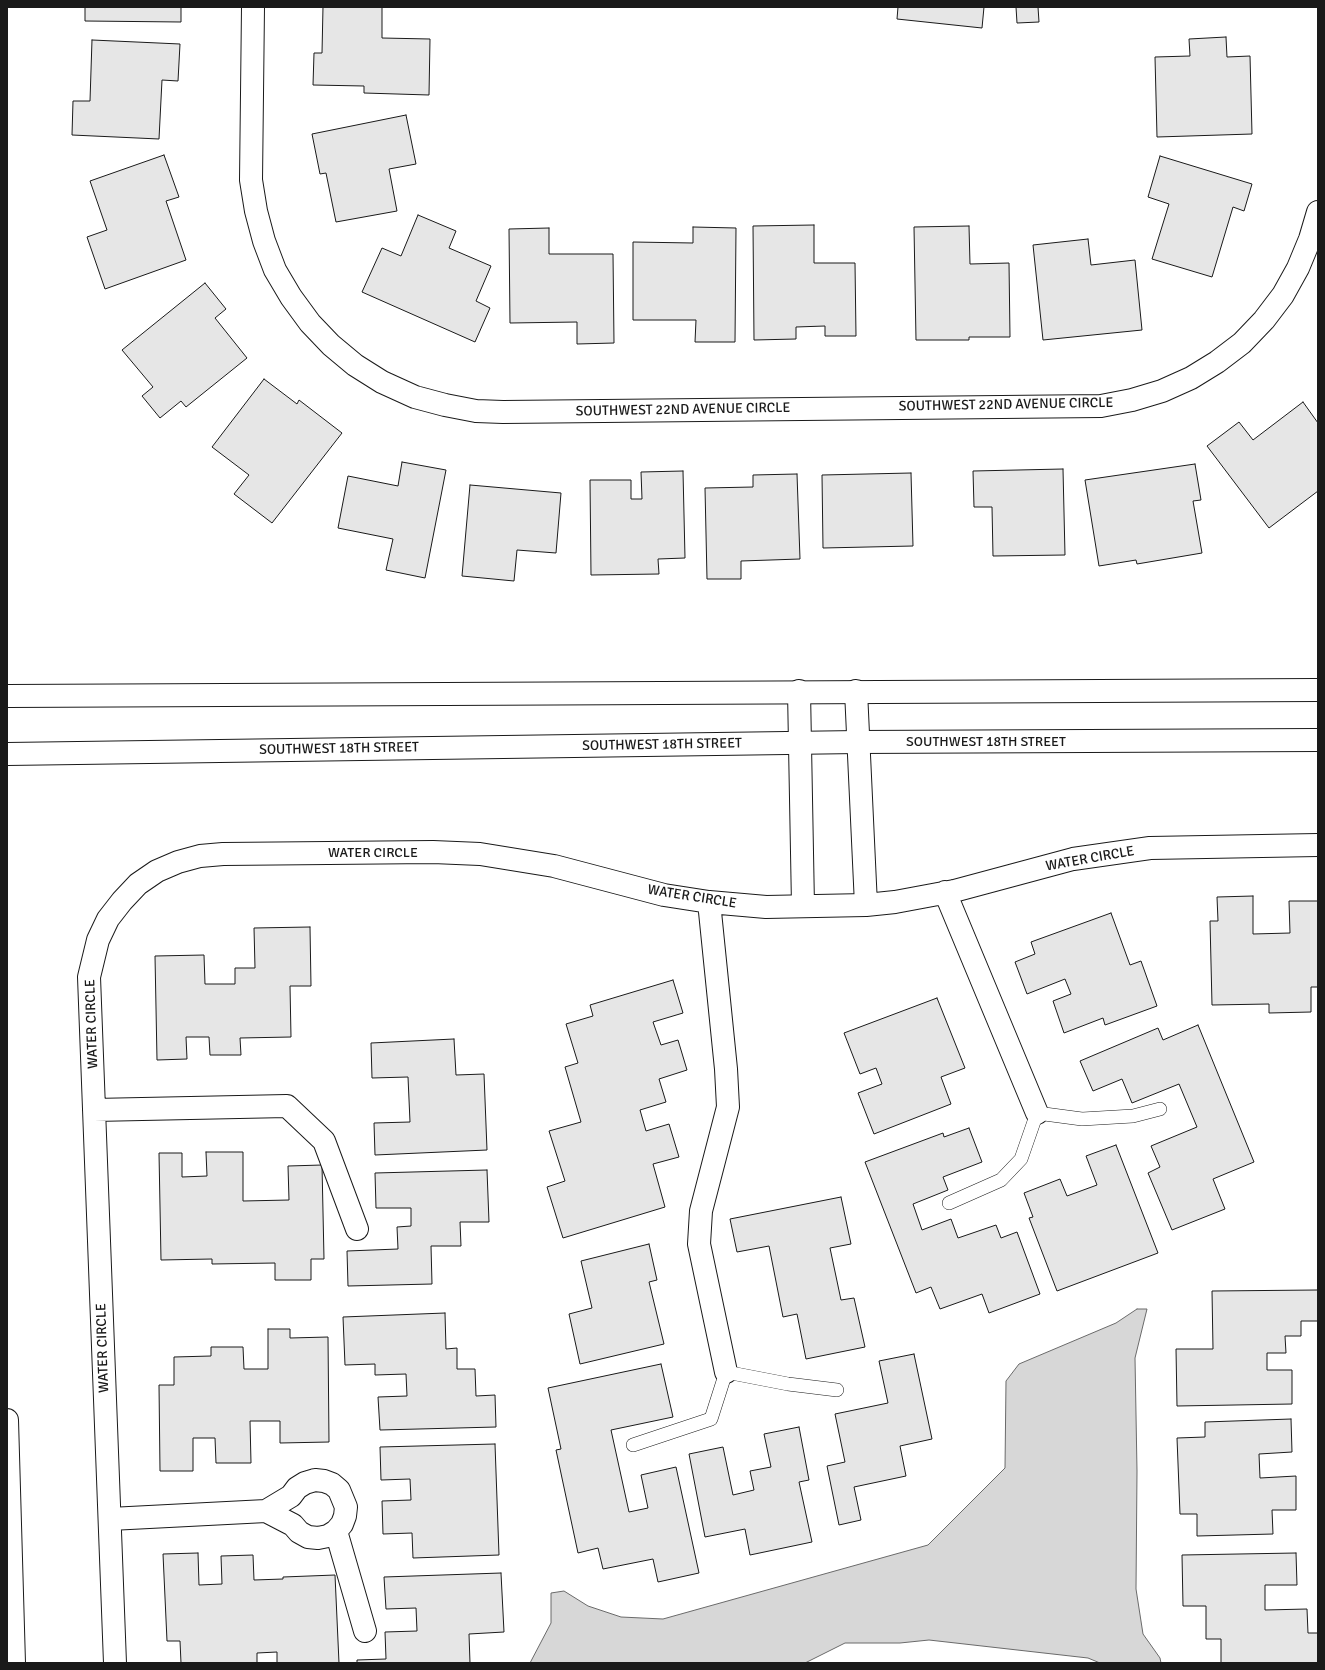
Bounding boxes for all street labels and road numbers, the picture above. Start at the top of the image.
street label: SOUTHWEST 22ND AVENUE CIRCLE [899,395,1113,415]
street label: SOUTHWEST 22ND AVENUE CIRCLE [576,400,790,420]
street label: SOUTHWEST 18TH STREET [906,734,1066,750]
street label: SOUTHWEST 18TH STREET [582,735,742,755]
street label: SOUTHWEST 18TH STREET [259,739,419,759]
street label: WATER CIRCLE [1044,843,1136,875]
street label: WATER CIRCLE [328,845,418,861]
street label: WATER CIRCLE [646,882,738,912]
street label: WATER CIRCLE [82,979,102,1069]
street label: WATER CIRCLE [93,1303,113,1393]

